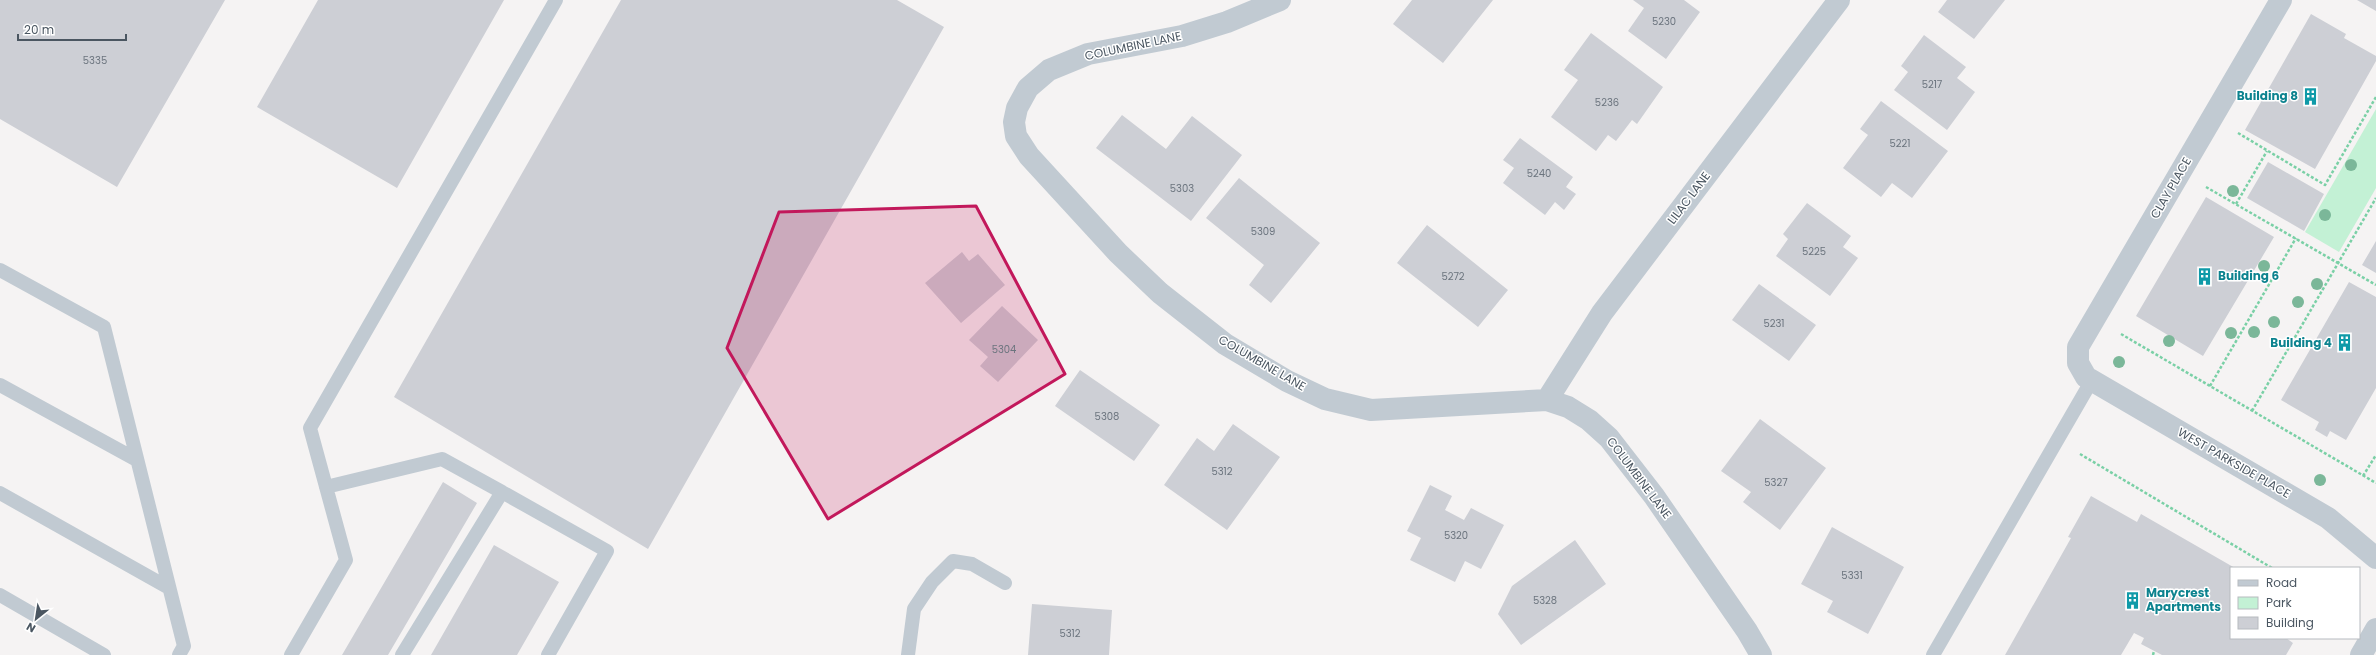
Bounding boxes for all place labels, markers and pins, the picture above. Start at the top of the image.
building icon: Building 8 [2301,86,2321,106]
place label: Building 8 [2237,87,2298,104]
building icon: Building 6 [2195,266,2215,286]
place label: Building 6 [2218,267,2280,284]
building icon: Building 4 [2335,333,2355,353]
place label: Building 4 [2270,334,2332,351]
place label: Marycrest Apartments [2146,584,2221,615]
building icon: Marycrest Apartments [2123,590,2143,610]

